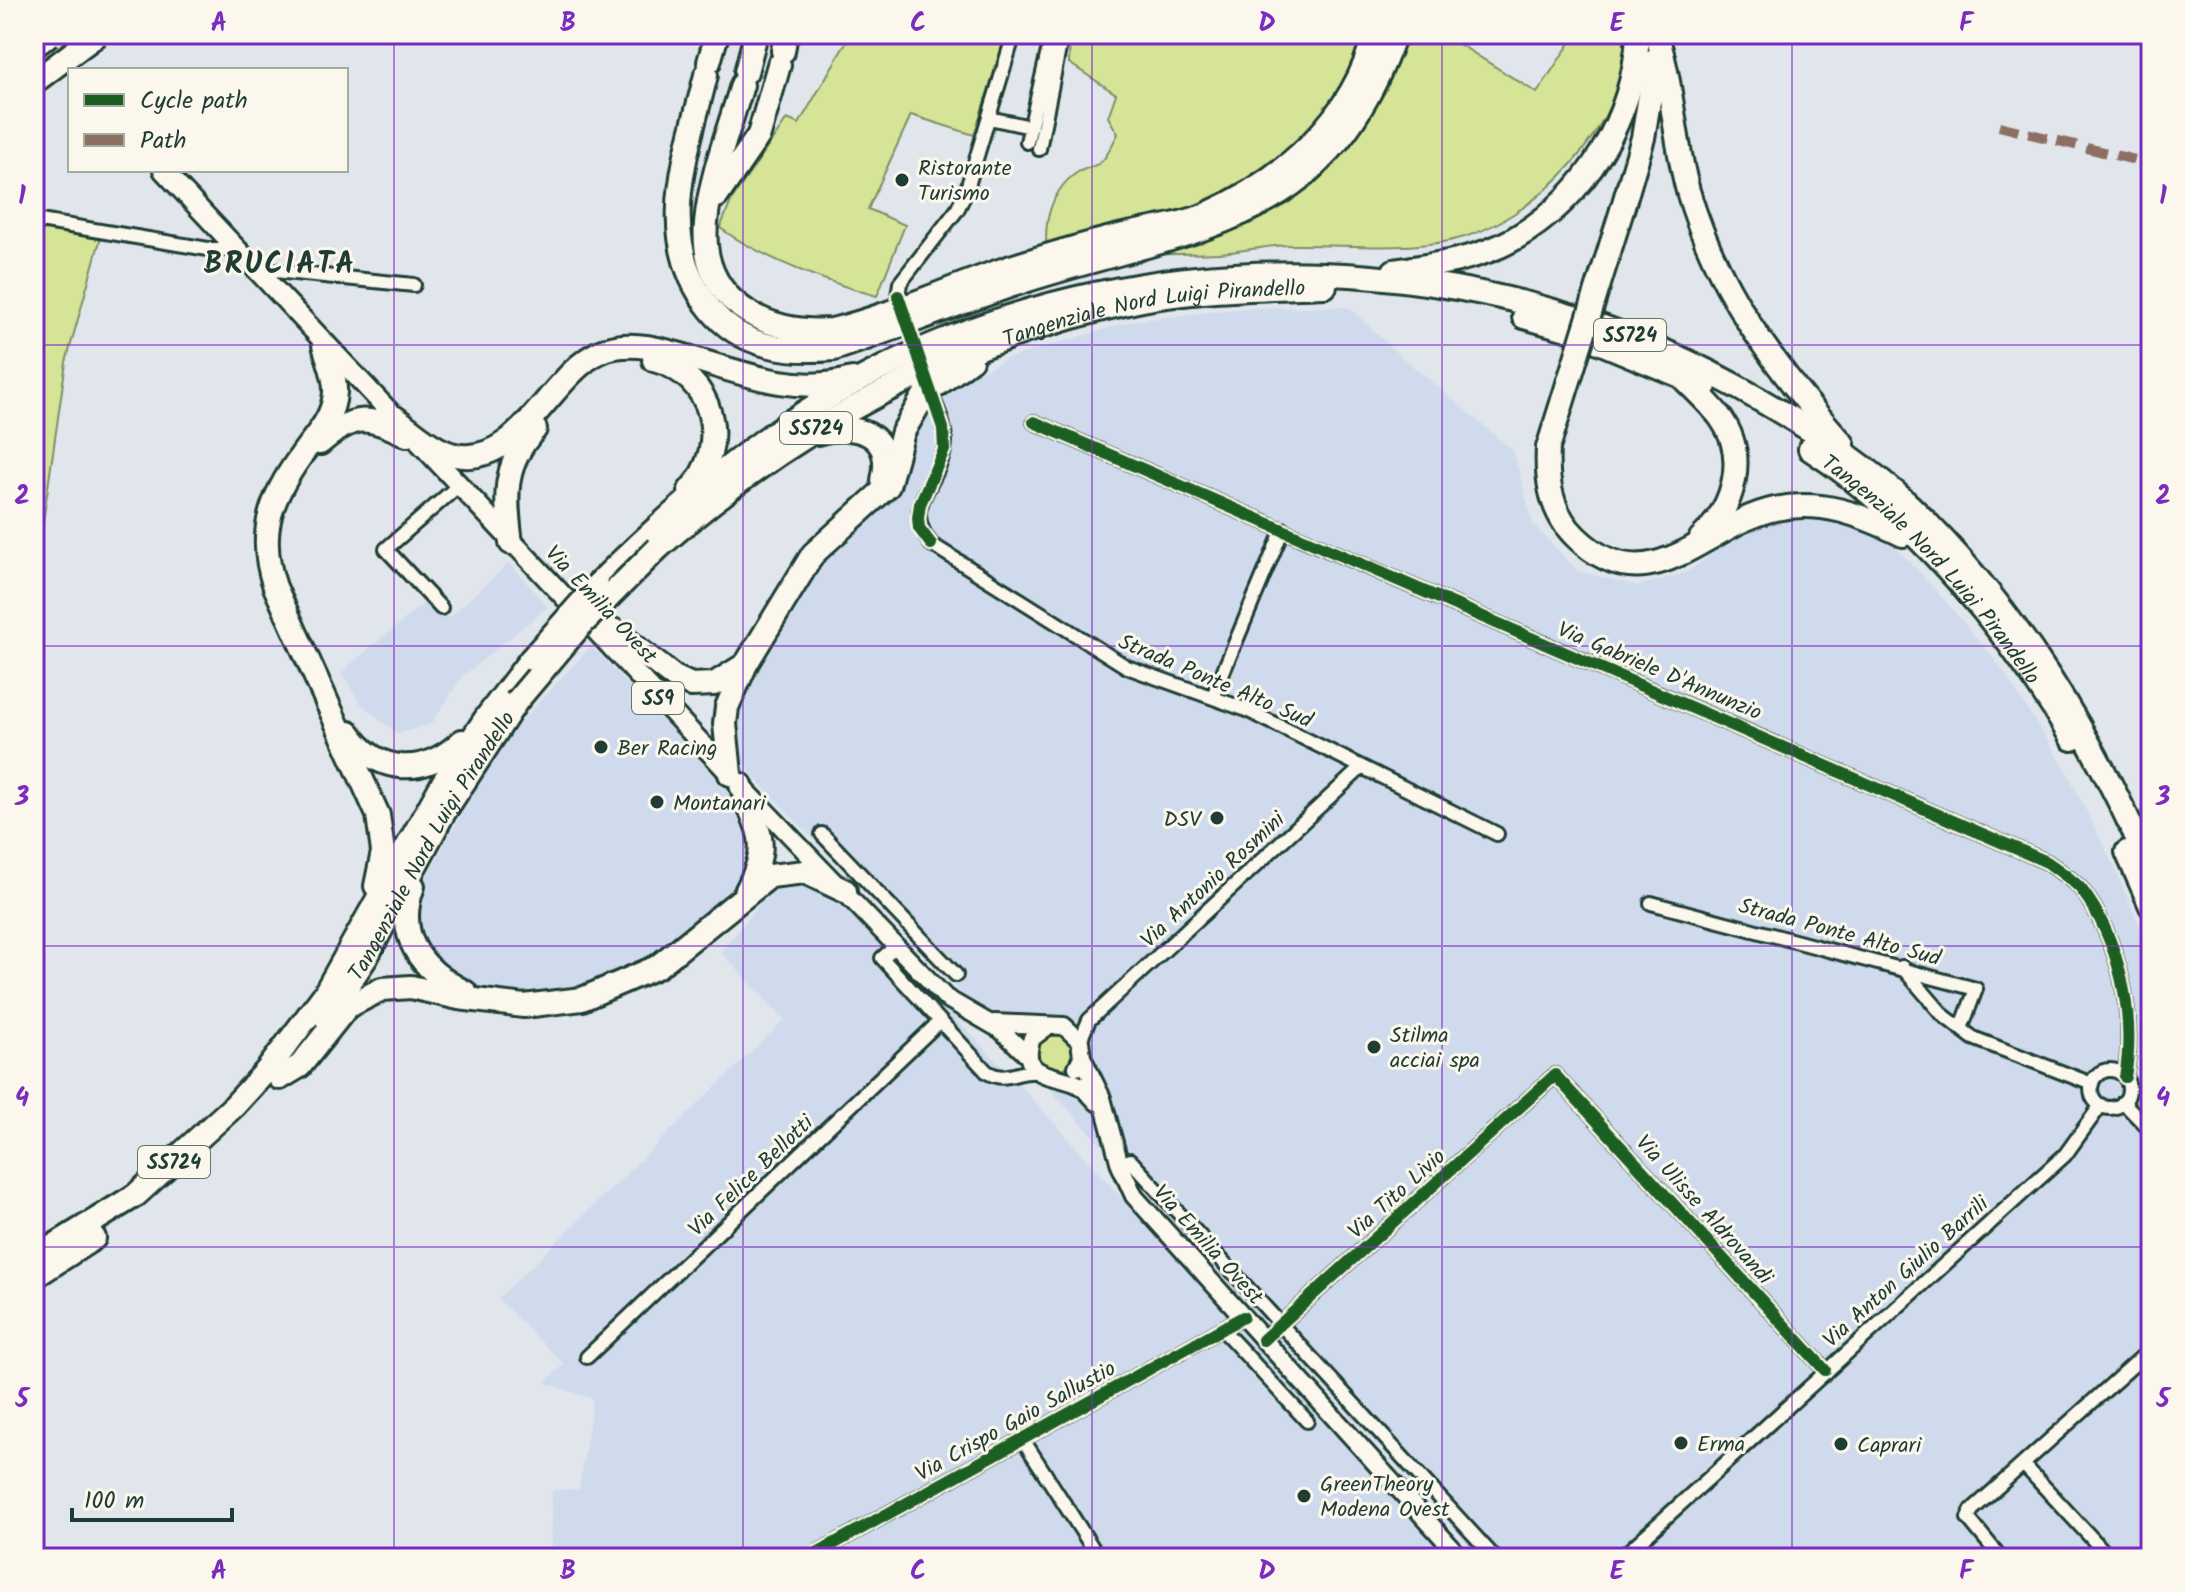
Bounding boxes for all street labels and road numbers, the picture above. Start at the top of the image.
street label: Tangenziale Nord Luigi Pirandello [998,272,1306,358]
road number: SS724 [1594,319,1666,351]
road number: SS724 [780,412,852,444]
street label: Tangenziale Nord Luigi Pirandello [1813,447,2048,693]
street label: Via Emilia Ovest [536,538,665,674]
street label: Via Gabriele D'Annunzio [1551,613,1767,731]
street label: Strada Ponte Alto Sud [1112,626,1319,739]
road number: SS9 [632,682,684,714]
street label: Tangenziale Nord Luigi Pirandello [340,705,526,989]
street label: Via Antonio Rosmini [1133,804,1295,958]
street label: Strada Ponte Alto Sud [1734,890,1945,978]
street label: Via Felice Bellotti [681,1107,823,1246]
street label: Via Ulisse Aldrovandi [1626,1128,1781,1294]
street label: Via Tito Livio [1341,1141,1455,1249]
road number: SS724 [138,1146,210,1178]
street label: Via Emilia Ovest [1143,1177,1271,1314]
street label: Via Anton Giulio Barrili [1816,1188,1998,1357]
street label: Via Crispo Gaio Sallustio [909,1352,1123,1492]

